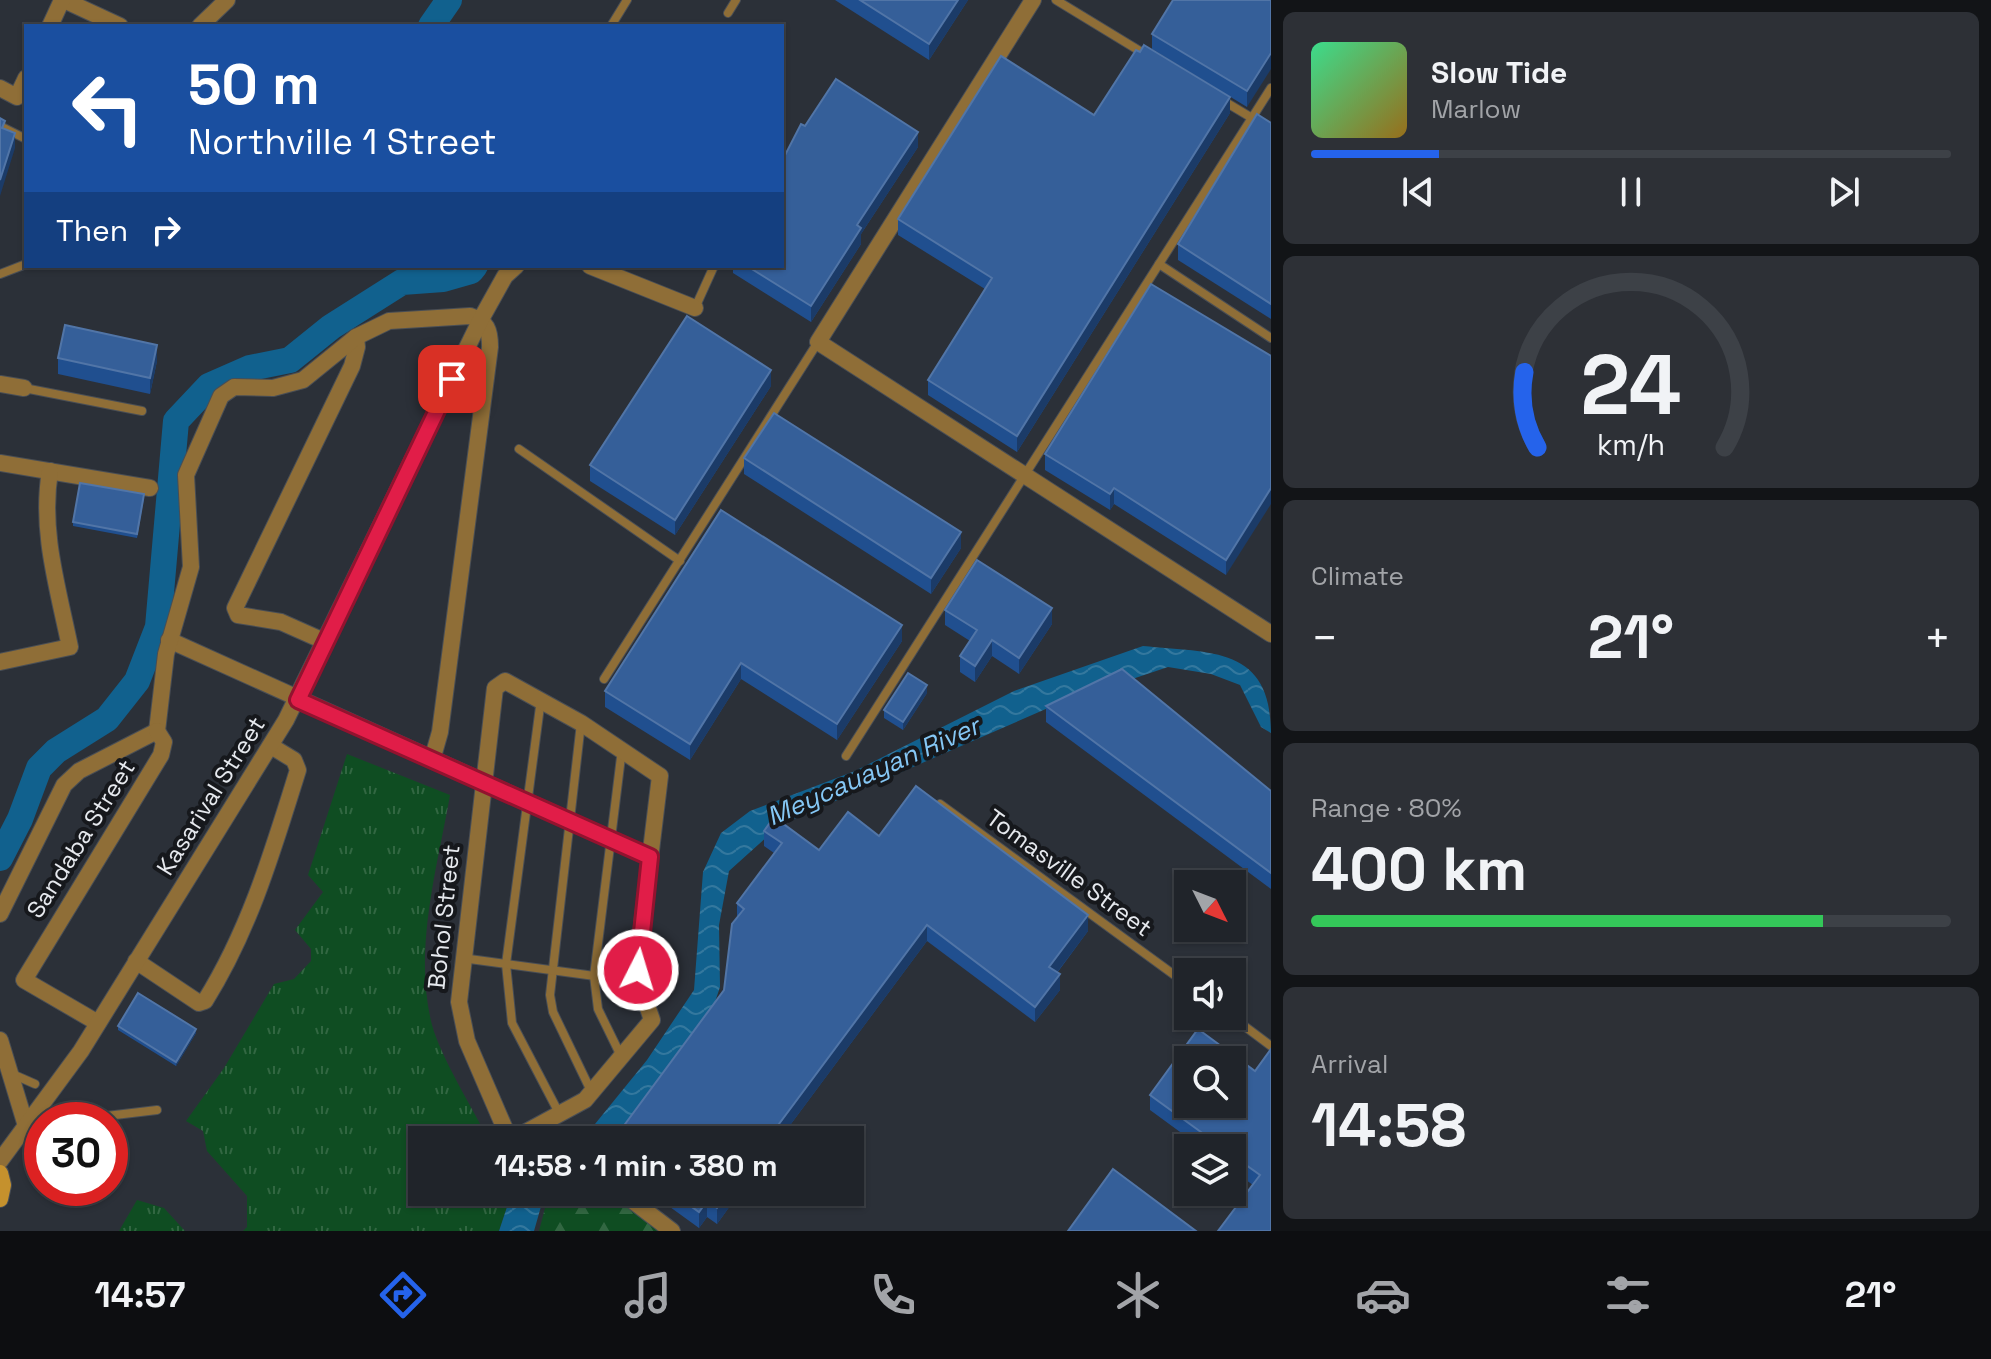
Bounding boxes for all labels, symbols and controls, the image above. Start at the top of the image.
text: 50 m [188,49,320,120]
text: Slow Tide [1431,53,1567,92]
icon: left [56,56,160,160]
text: Marlow [1431,92,1521,126]
text: Northville 1 Street [188,119,497,165]
icon: previous [1396,170,1440,214]
icon: pause [1609,170,1653,214]
icon: next [1822,170,1866,214]
icon: right [144,208,188,252]
text: Then [56,211,128,250]
text: 24 [1581,331,1681,437]
pin [418,345,486,413]
icon: arrive [430,357,474,401]
text: km/h [1597,427,1665,463]
text: Climate [1311,559,1404,593]
text: 21° [1588,599,1674,676]
text: − [1311,610,1338,666]
text: + [1924,610,1951,666]
water label: Meycauayan River [761,708,988,833]
street label: Kasarival Street [149,711,272,881]
street label: Sandaba Street [19,754,142,924]
text: Range · 80% [1311,791,1462,825]
street label: Tomasville Street [980,802,1158,943]
text: 400 km [1311,831,1527,908]
street label: Bohol Street [420,843,467,991]
north arrow [1174,870,1246,942]
map controls [1174,870,1246,1206]
position arrow [596,928,680,1012]
button: sound [1174,958,1246,1030]
button: search [1174,1046,1246,1118]
text: Arrival [1311,1047,1388,1081]
text: 14:58 [1311,1087,1466,1164]
speed limit sign: 30 [24,1102,128,1206]
button: layers [1174,1134,1246,1206]
text: 14:58 · 1 min · 380 m [494,1146,778,1185]
icon: directions [375,1267,431,1323]
icon: music [620,1267,676,1323]
icon: phone [865,1267,921,1323]
icon: climate [1110,1267,1166,1323]
icon: car [1355,1267,1411,1323]
icon: filters [1600,1267,1656,1323]
text: 14:57 [95,1272,186,1318]
text: 21° [1845,1272,1896,1318]

